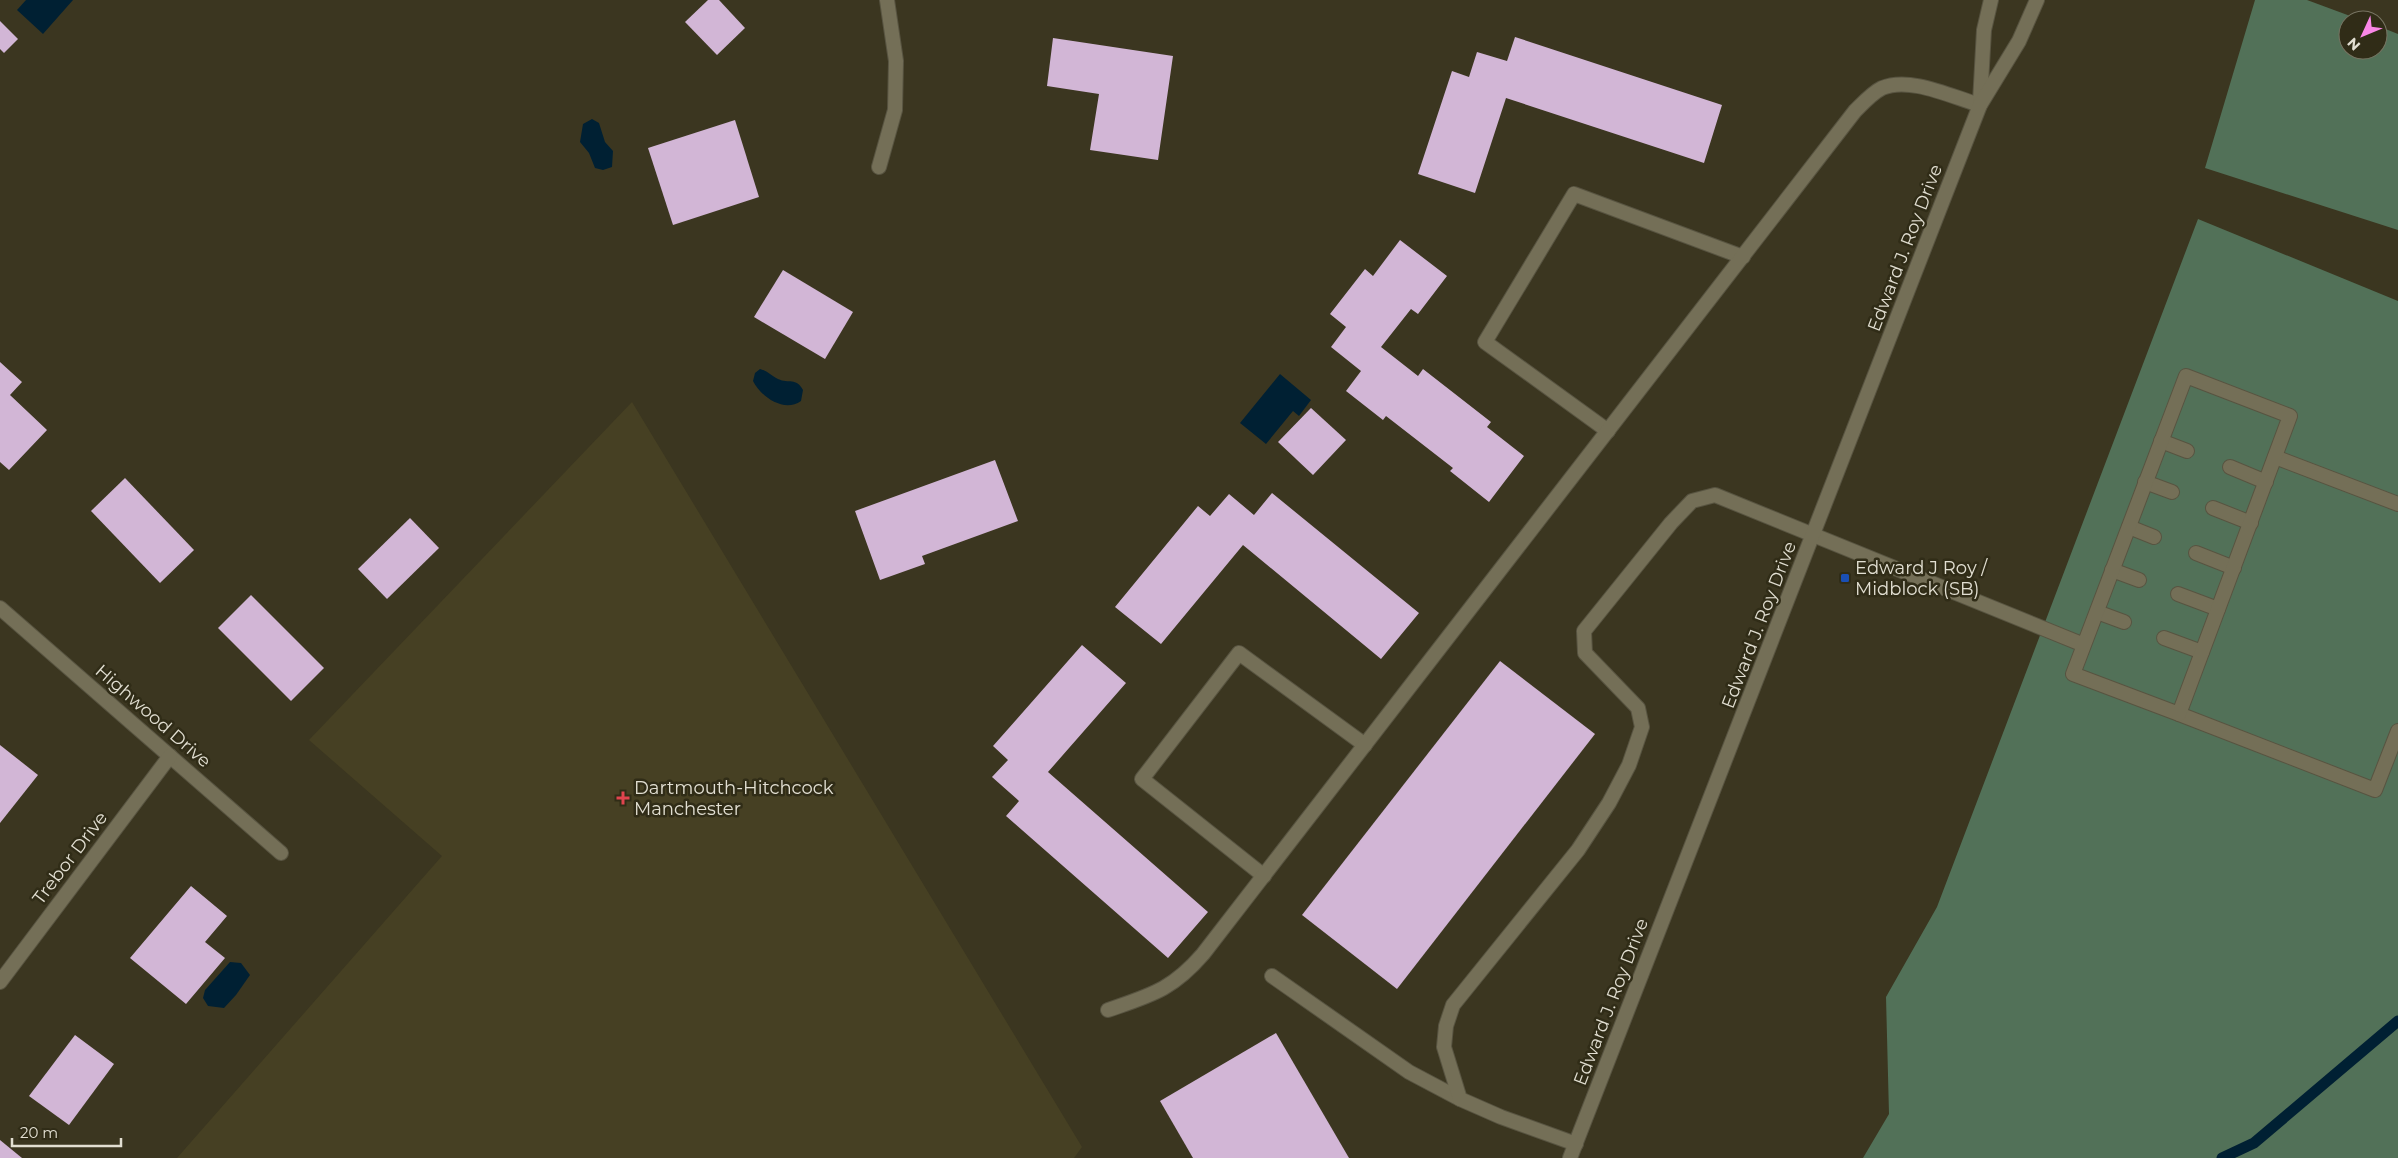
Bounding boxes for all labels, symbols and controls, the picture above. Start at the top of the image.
north arrow [2338,10,2388,60]
text: N [2343,34,2364,54]
street label: Edward J. Roy Drive [1863,161,1947,335]
street label: Edward J. Roy Drive [1717,538,1801,712]
place label: Edward J Roy / Midblock (SB) [1855,557,1988,600]
marker: Edward J Roy / Midblock (SB) [1839,572,1851,584]
street label: Highwood Drive [91,660,215,772]
place label: Dartmouth-Hitchcock Manchester [634,777,834,820]
marker: Dartmouth-Hitchcock Manchester [616,791,630,805]
street label: Trebor Drive [28,807,112,909]
street label: Edward J. Roy Drive [1569,915,1653,1089]
scale bar [12,1116,121,1148]
text: 20 m [20,1123,58,1142]

